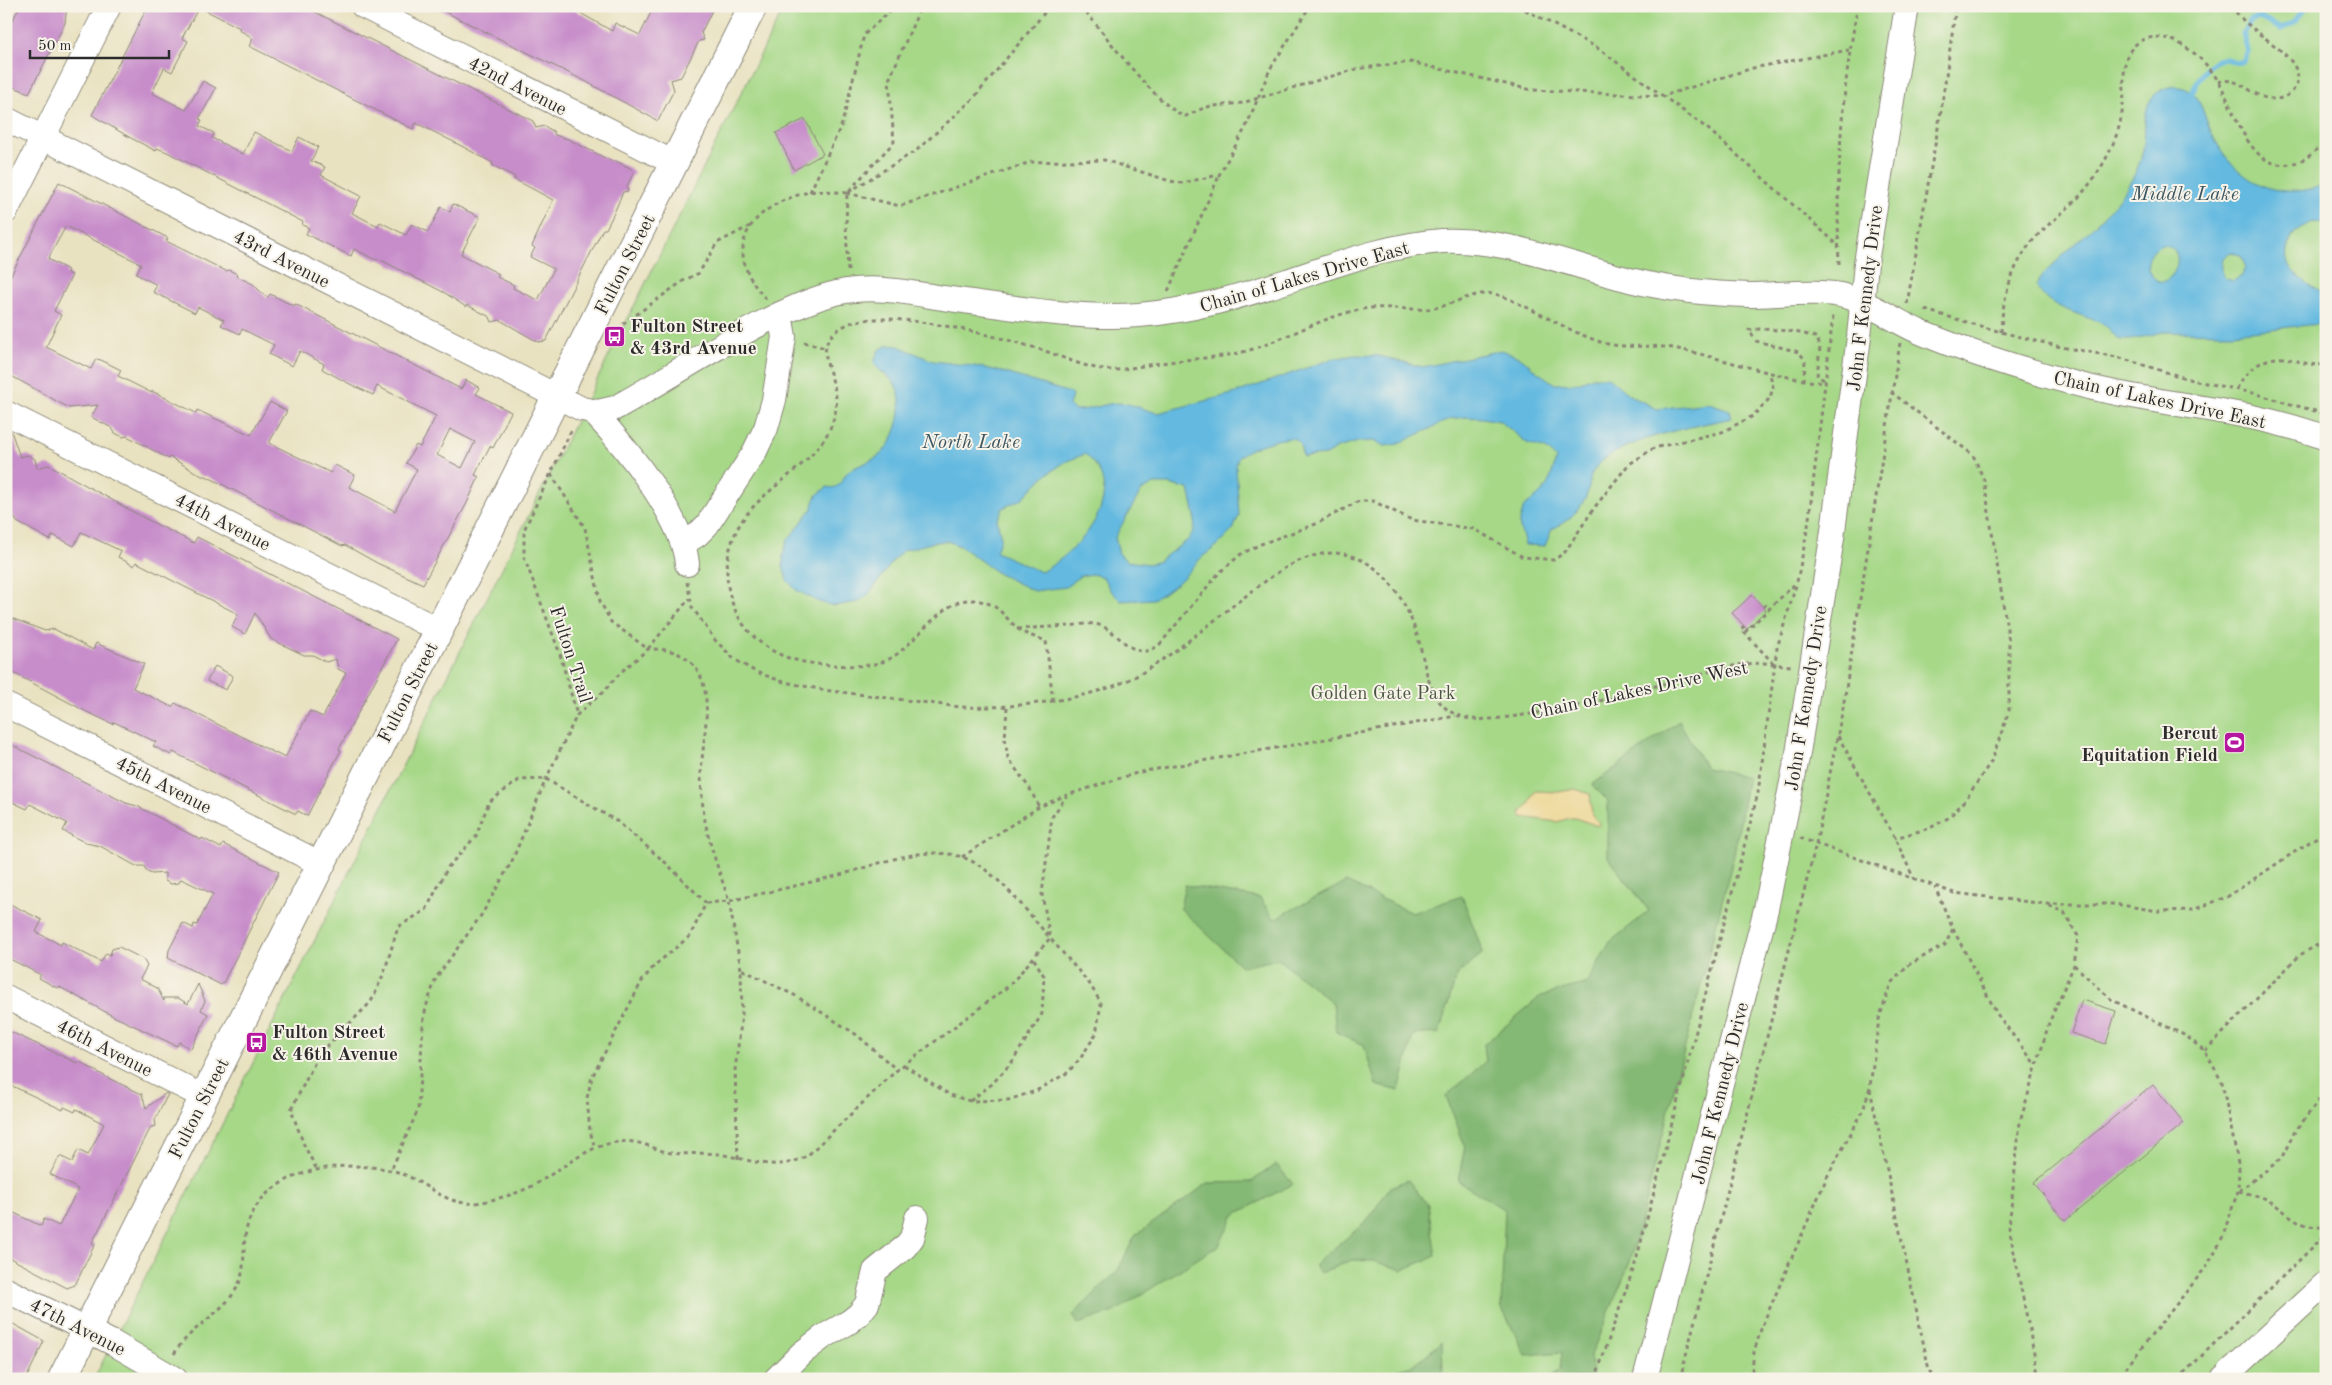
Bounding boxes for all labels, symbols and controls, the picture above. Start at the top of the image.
scale bar [30,28,169,60]
text: 50 m [38,39,72,54]
street label: 42nd Avenue [464,54,569,120]
water label: Middle Lake [2130,185,2239,205]
street label: John F Kennedy Drive [1846,204,1887,392]
street label: Fulton Street [593,212,660,319]
street label: 43rd Avenue [230,228,332,293]
street label: Chain of Lakes Drive East [1198,239,1412,317]
place label: Fulton Street & 43rd Avenue [630,318,757,359]
bus stop icon: Fulton Street & 43rd Avenue [602,324,626,348]
street label: Chain of Lakes Drive East [2051,370,2268,433]
water label: North Lake [921,433,1020,453]
street label: 44th Avenue [171,491,273,555]
street label: Fulton Trail [545,604,594,706]
street label: John F Kennedy Drive [1783,605,1831,792]
street label: Fulton Street [376,640,443,747]
street label: Chain of Lakes Drive West [1529,659,1750,724]
park label: Golden Gate Park [1310,685,1456,704]
place label: Bercut Equitation Field [2081,725,2218,766]
sports icon: Bercut Equitation Field [2222,731,2246,755]
street label: 45th Avenue [112,754,214,818]
street label: John F Kennedy Drive [1690,1001,1753,1187]
street label: 46th Avenue [53,1017,155,1081]
place label: Fulton Street & 46th Avenue [272,1024,398,1065]
bus stop icon: Fulton Street & 46th Avenue [244,1030,268,1054]
street label: Fulton Street [167,1056,234,1163]
street label: 47th Avenue [26,1296,128,1360]

